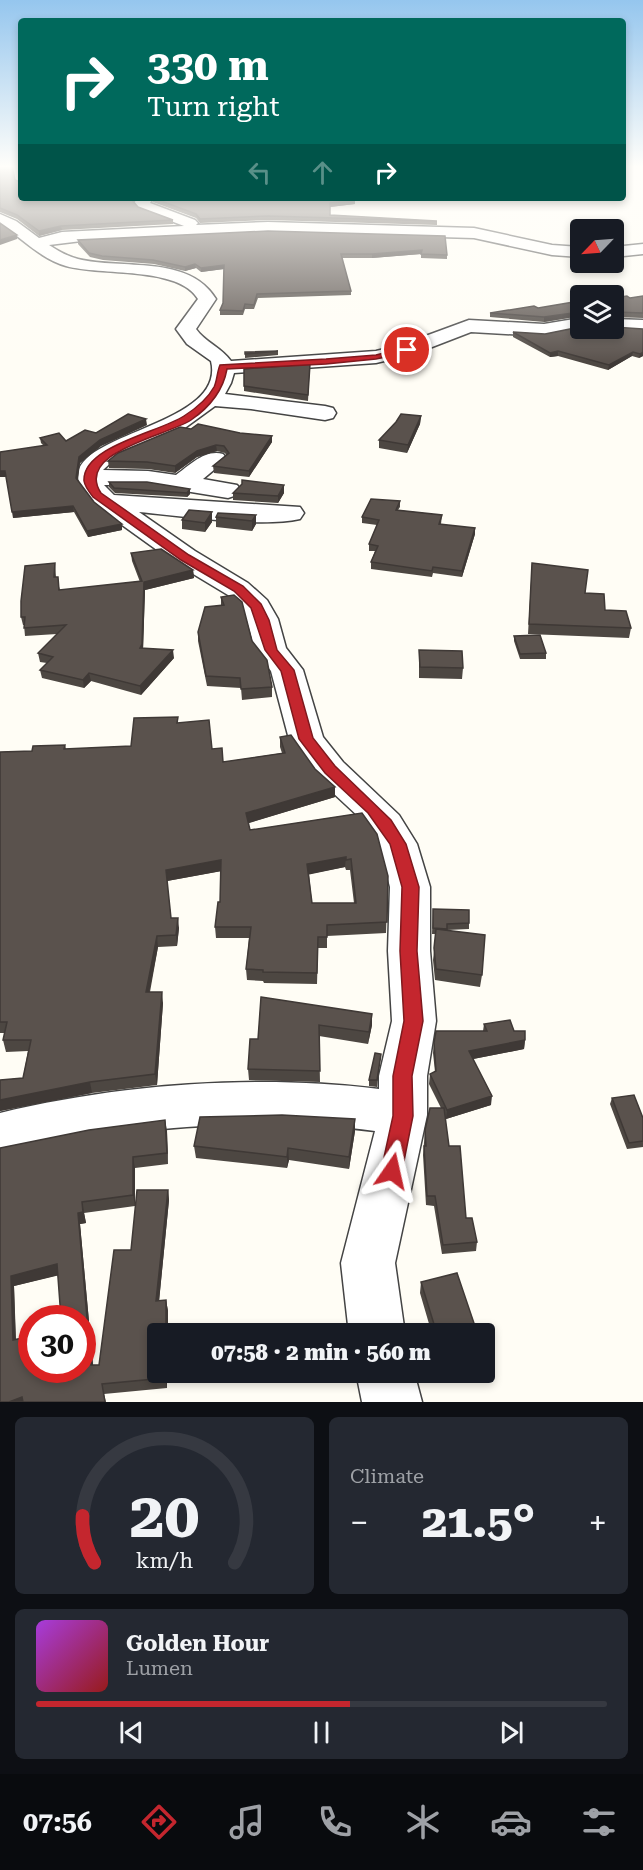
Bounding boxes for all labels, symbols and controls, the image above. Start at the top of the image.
text: 330 m [147,41,269,90]
icon: right [48,42,126,120]
text: Turn right [147,91,280,123]
icon: left [243,156,276,189]
icon: ahead [306,156,339,189]
icon: right [369,156,402,189]
north arrow [570,219,624,273]
map controls [570,219,624,339]
button: layers [570,285,624,339]
pin [381,324,432,375]
icon: arrive [390,333,423,366]
position arrow [360,1139,424,1203]
speed limit sign: 30 [18,1305,96,1383]
text: 07:58 · 2 min · 560 m [211,1340,431,1365]
text: Climate [350,1464,424,1488]
text: 20 [130,1479,199,1552]
text: 21.5° [422,1495,535,1548]
text: − [350,1503,368,1542]
text: + [589,1503,607,1542]
text: km/h [136,1548,193,1573]
text: Golden Hour [126,1631,269,1656]
text: Lumen [126,1656,193,1680]
icon: previous [115,1716,148,1749]
icon: pause [305,1716,338,1749]
icon: next [495,1716,528,1749]
icon: directions [138,1801,180,1843]
icon: music [226,1801,268,1843]
icon: phone [314,1801,356,1843]
icon: climate [402,1801,444,1843]
icon: car [490,1801,532,1843]
icon: filters [578,1801,620,1843]
text: 07:56 [23,1806,92,1838]

